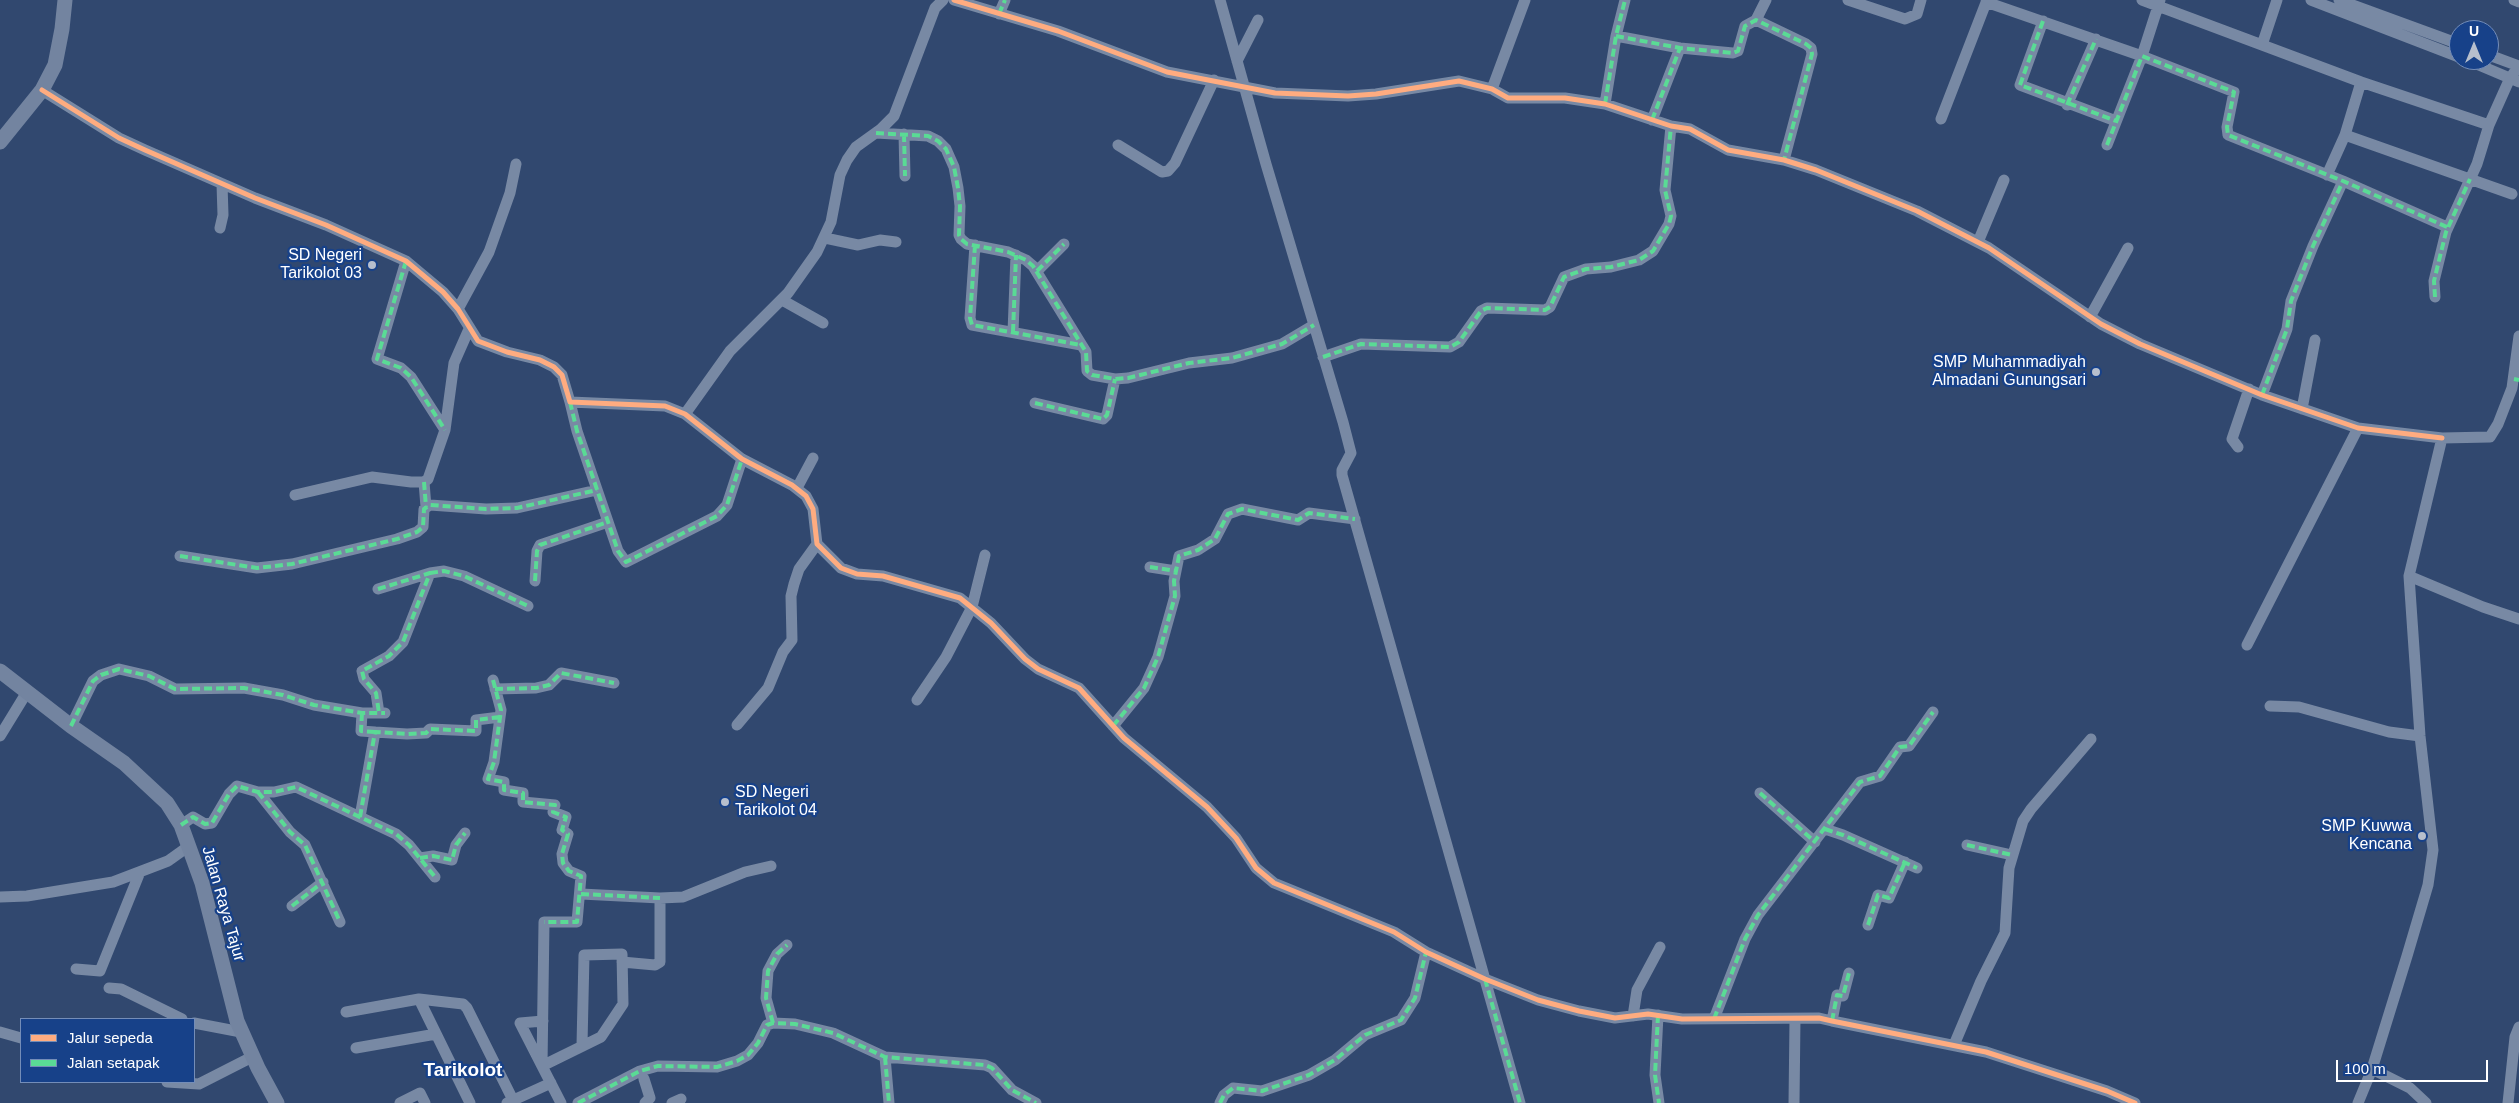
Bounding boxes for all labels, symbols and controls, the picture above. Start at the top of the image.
north arrow [2449,20,2499,70]
text: U [2469,23,2479,39]
place label: SD Negeri Tarikolot 03 [280,246,362,284]
marker: SD Negeri Tarikolot 03 [366,259,378,271]
place label: SMP Muhammadiyah Almadani Gunungsari [1932,353,2086,391]
marker: SMP Muhammadiyah Almadani Gunungsari [2090,366,2102,378]
place label: SD Negeri Tarikolot 04 [735,783,817,821]
marker: SD Negeri Tarikolot 04 [719,796,731,808]
place label: SMP Kuwwa Kencana [2321,817,2412,855]
marker: SMP Kuwwa Kencana [2416,830,2428,842]
street label: Jalan Raya Tajur [197,844,249,964]
legend [20,1018,195,1083]
text: Jalur sepeda [67,1029,153,1046]
scale bar [2339,1050,2492,1082]
text: Jalan setapak [67,1054,160,1071]
district label: Tarikolot [424,1060,502,1082]
text: 100 m [2344,1060,2386,1077]

